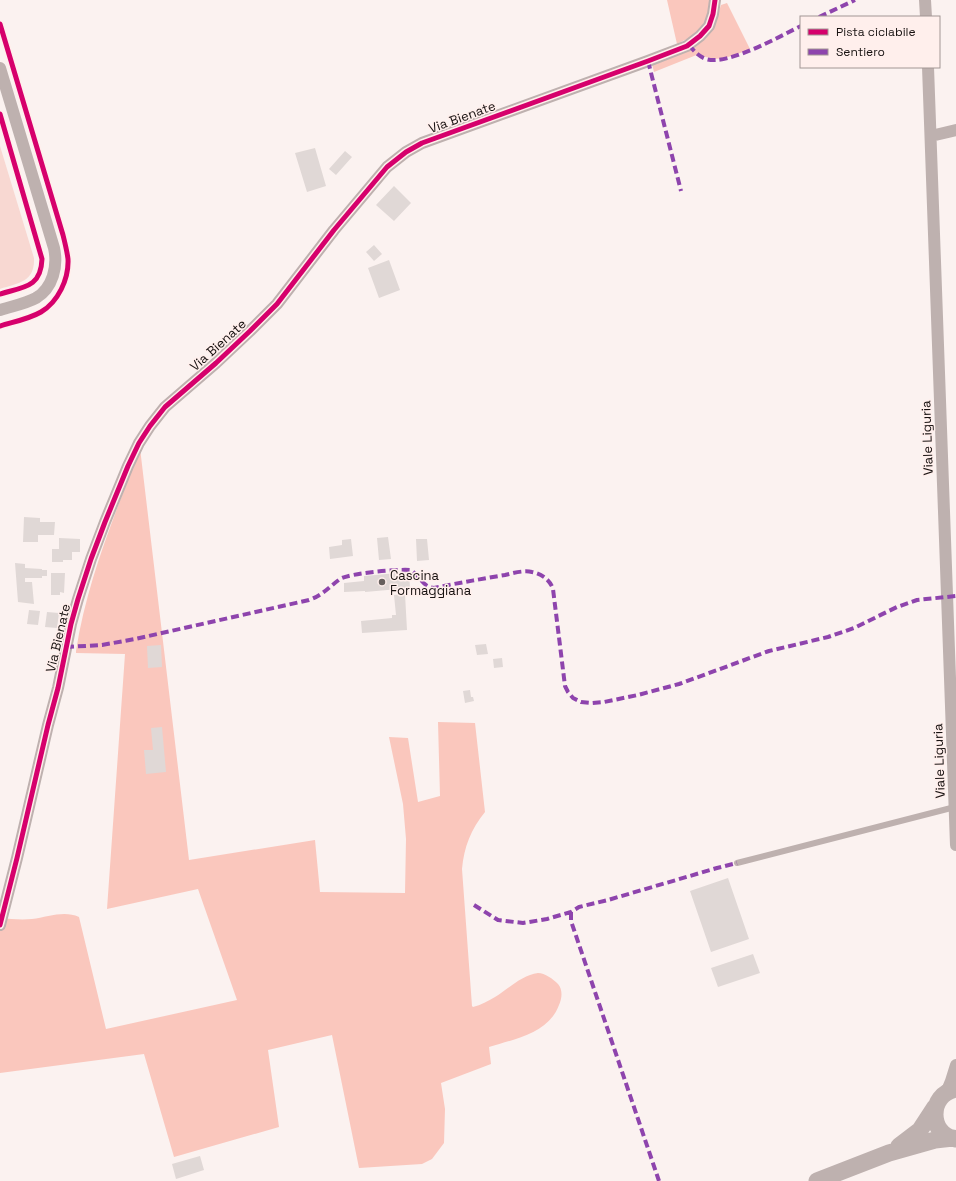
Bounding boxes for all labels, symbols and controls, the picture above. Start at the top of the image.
legend [800,16,940,68]
text: Pista ciclabile [836,24,916,40]
text: Sentiero [836,44,885,60]
street label: Via Bienate [426,97,498,137]
street label: Via Bienate [186,315,250,375]
street label: Viale Liguria [917,400,937,476]
place label: Cascina Formaggiana [390,567,472,599]
marker: Cascina Formaggiana [377,577,387,587]
street label: Via Bienate [42,602,74,674]
street label: Viale Liguria [929,723,949,799]

